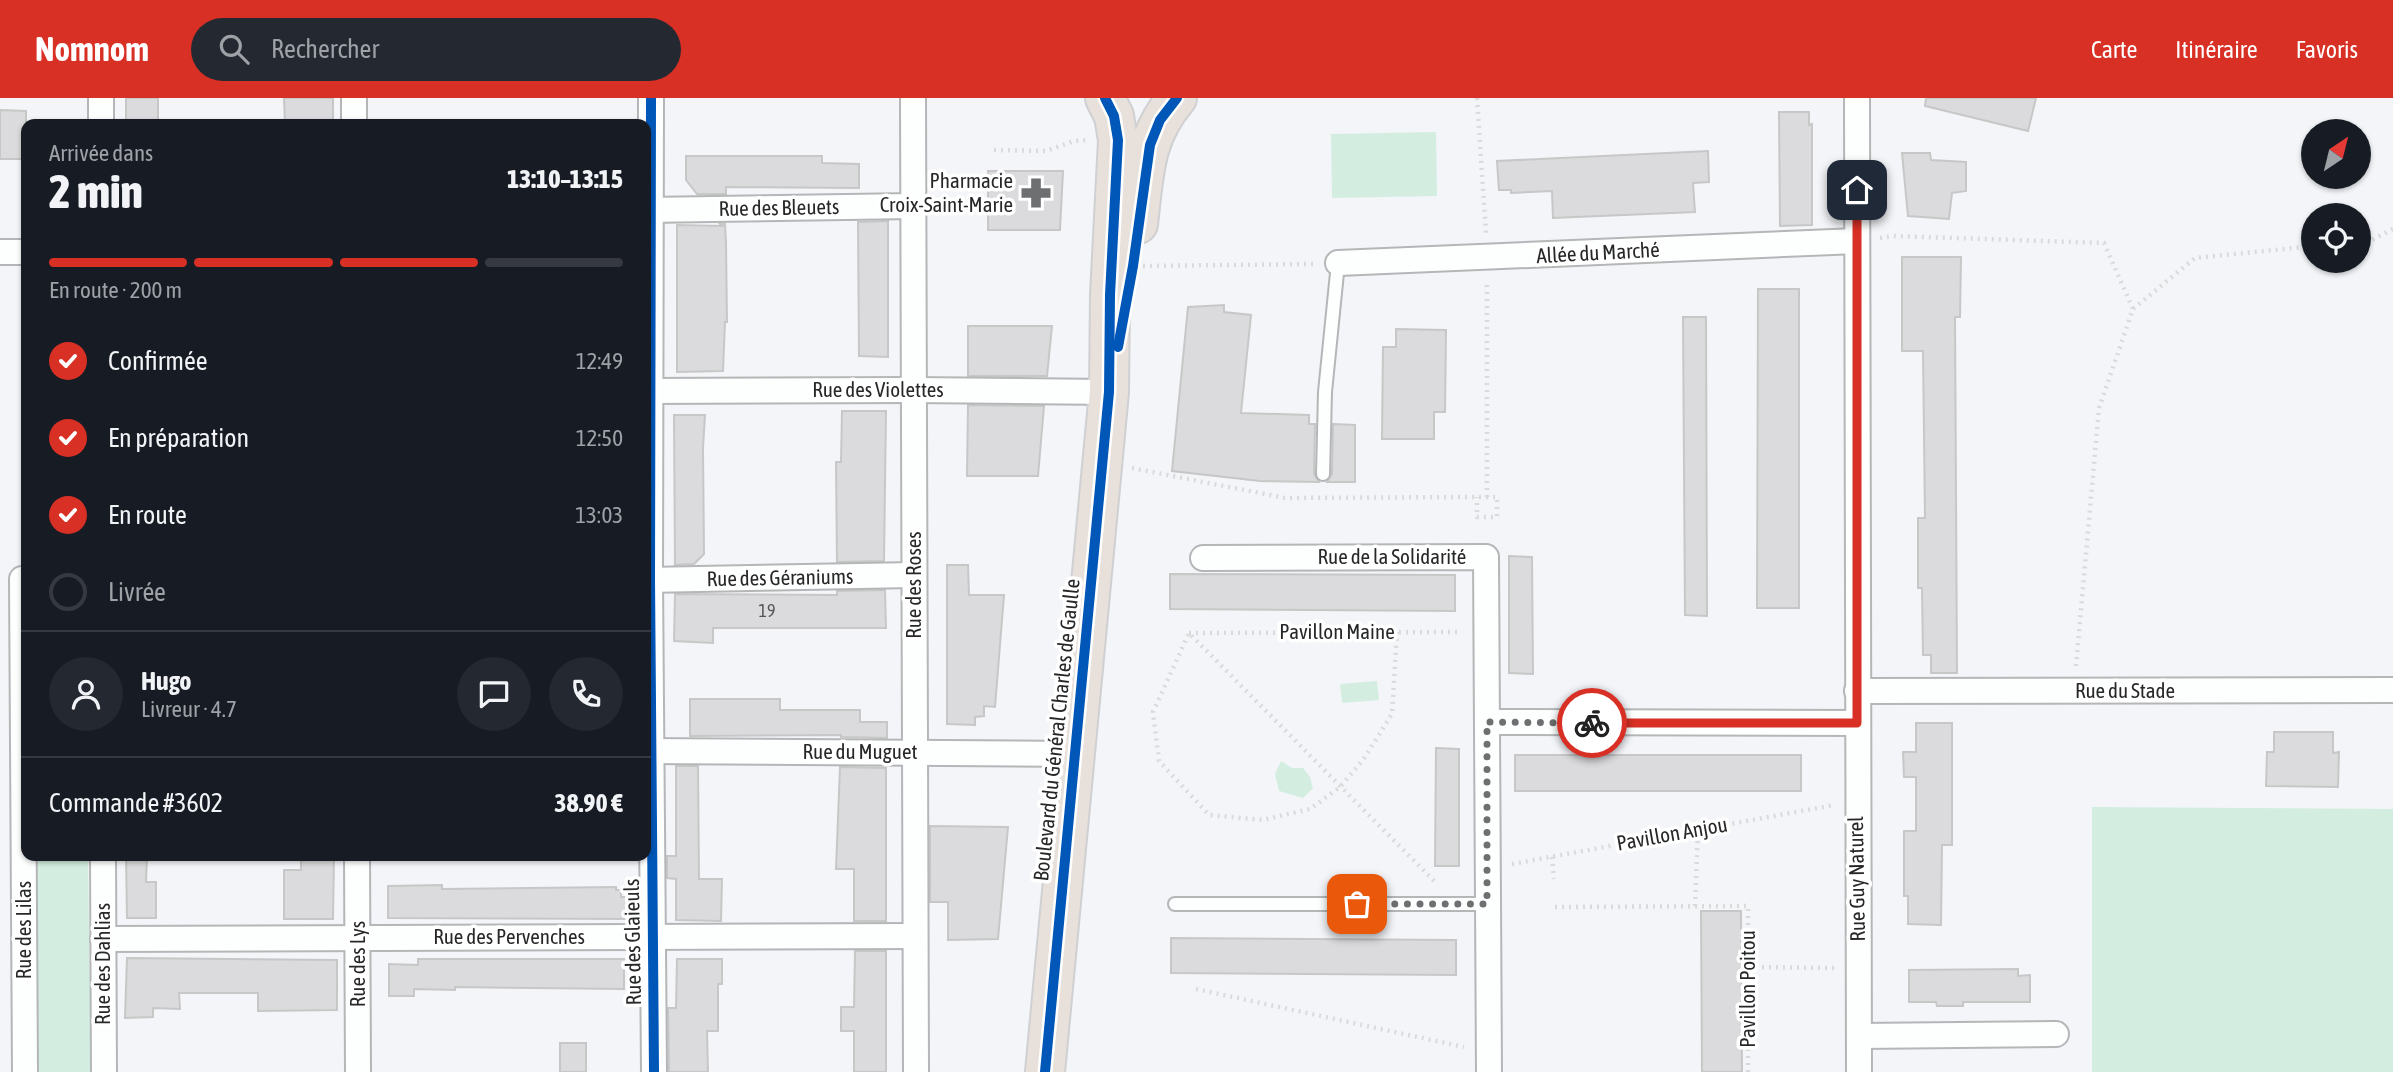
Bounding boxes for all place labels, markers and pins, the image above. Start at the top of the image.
pin [1827,160,1887,220]
place label: Pharmacie Croix-Saint-Marie [880,168,1013,216]
pharmacy icon: Pharmacie Croix-Saint-Marie [1019,176,1053,210]
pin [1327,874,1387,934]

